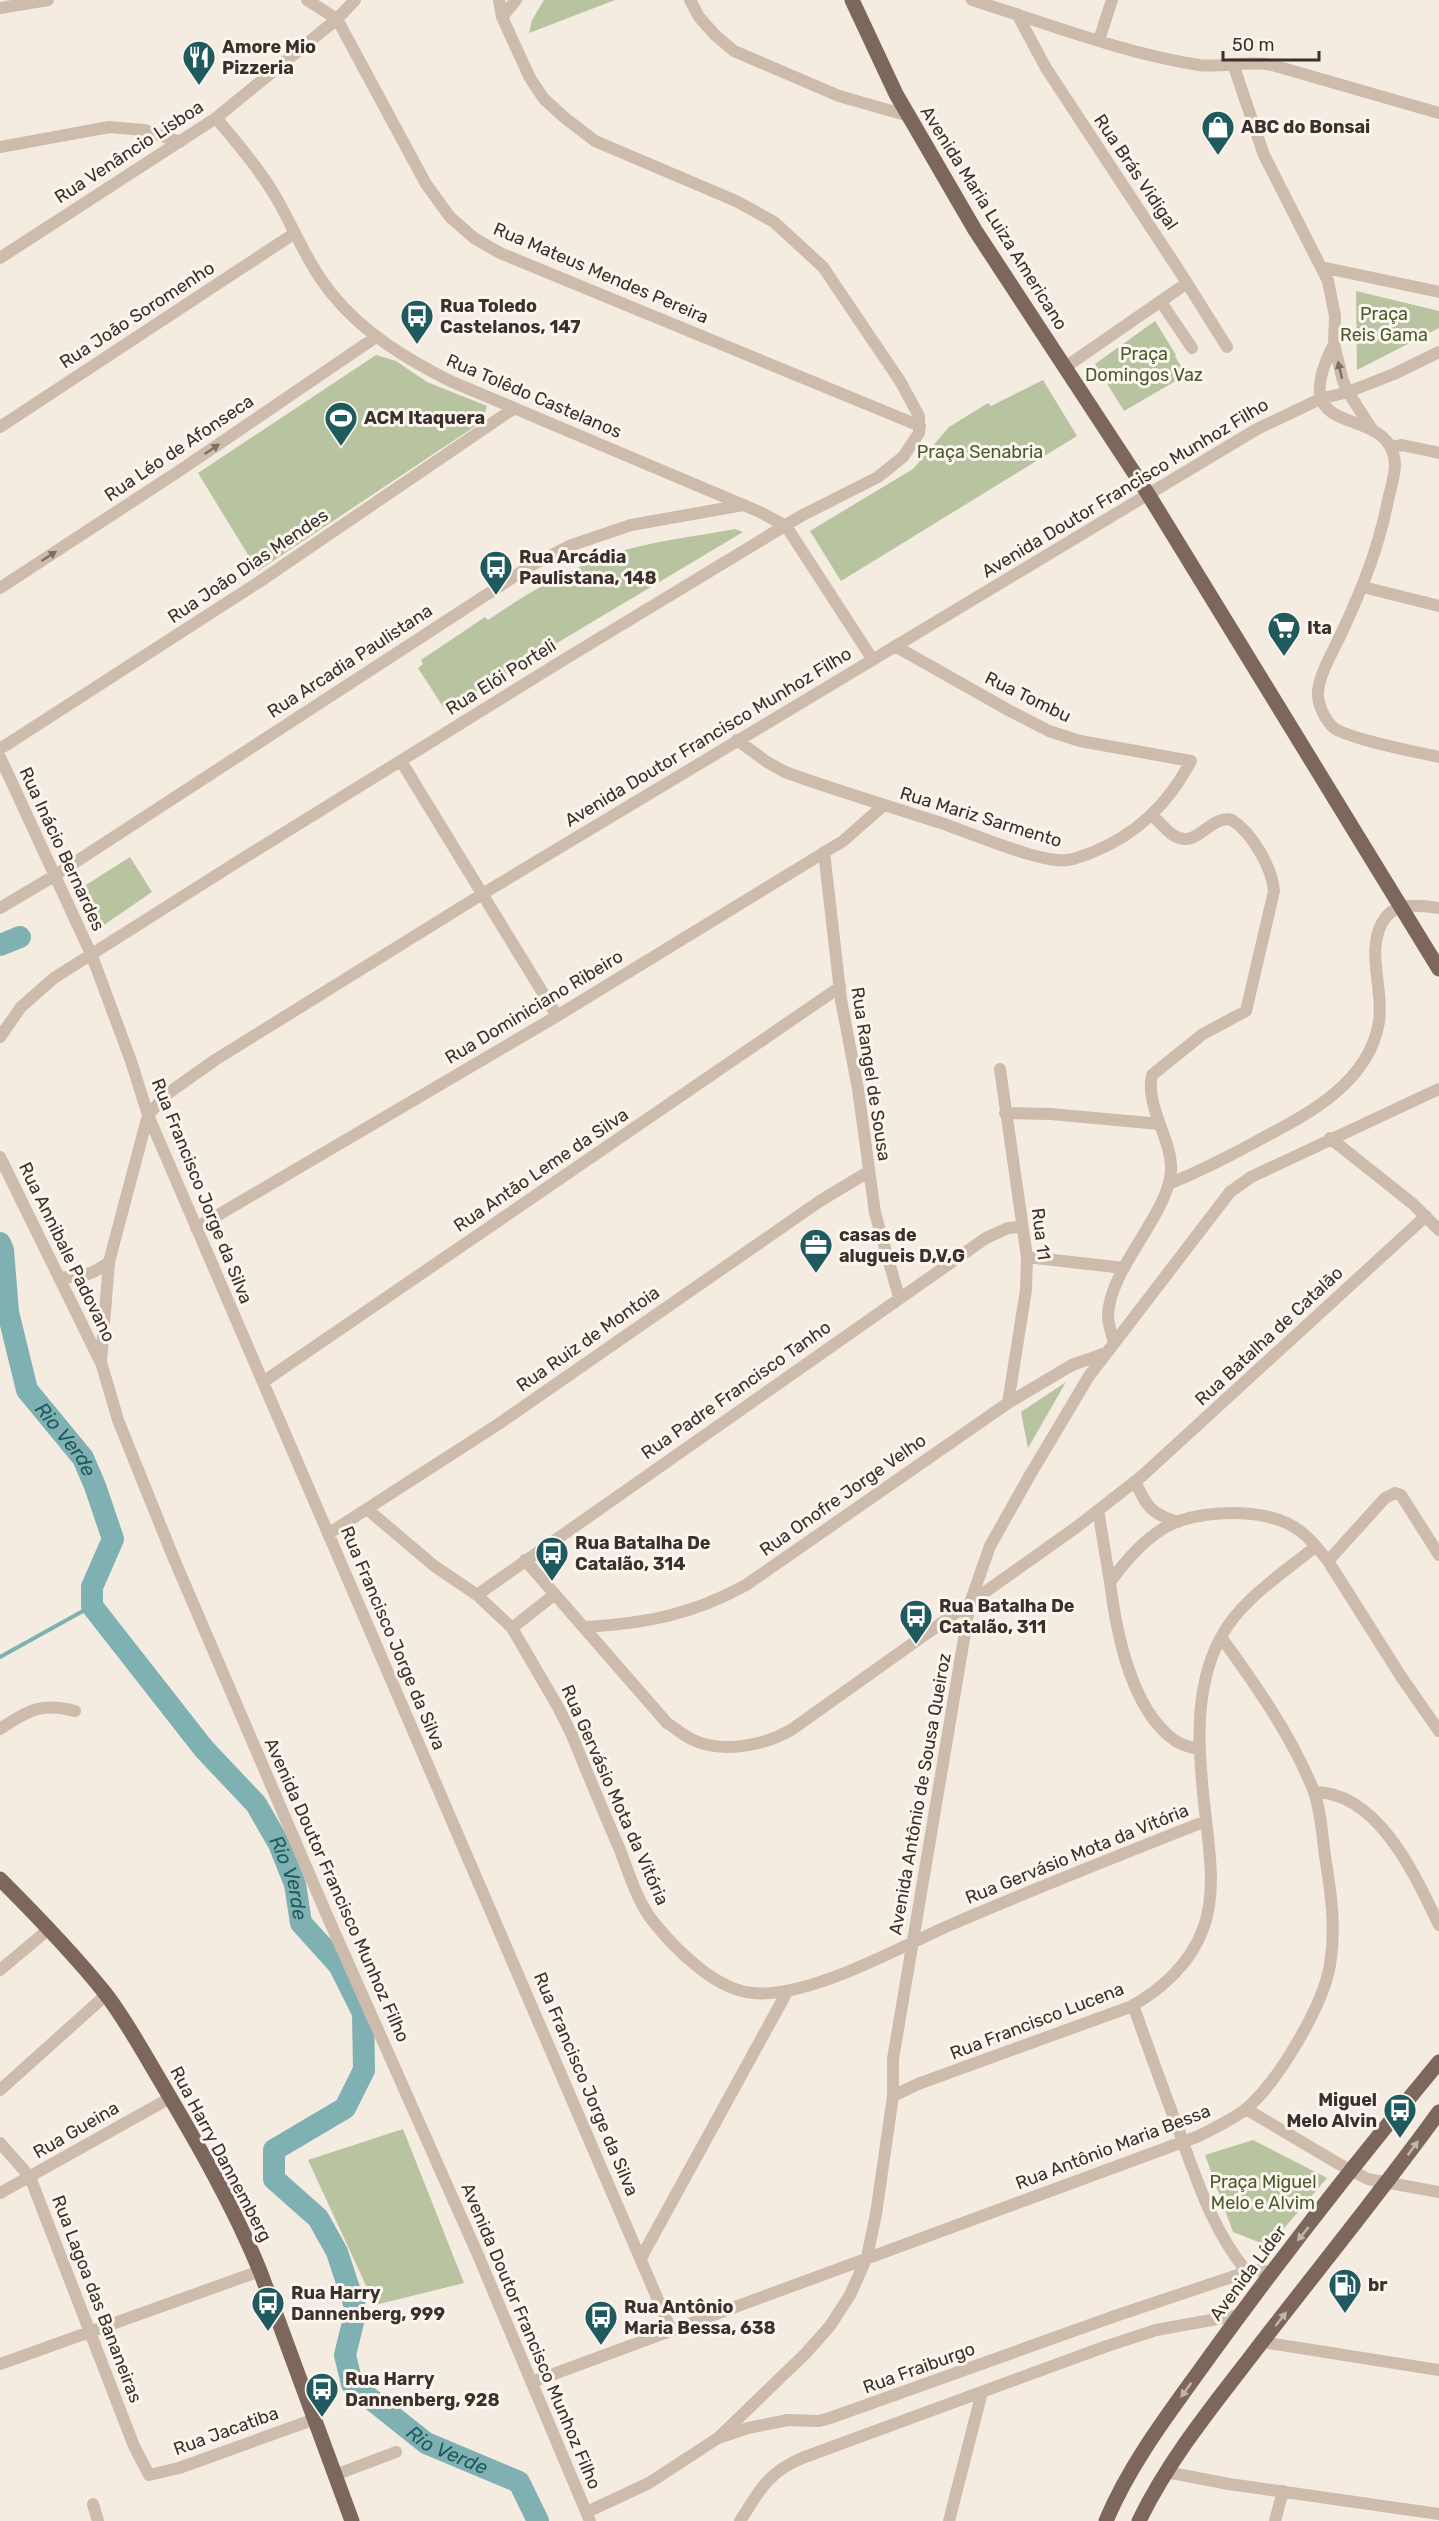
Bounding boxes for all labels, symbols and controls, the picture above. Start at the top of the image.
scale bar [1223,24,1319,62]
text: 50 m [1232,34,1275,56]
place label: Amore Mio Pizzeria [222,36,316,79]
restaurant icon: Amore Mio Pizzeria [181,39,217,86]
street label: Rua Venâncio Lisboa [51,96,207,208]
street label: Avenida Maria Luiza Americano [916,102,1072,334]
shop icon: ABC do Bonsai [1200,109,1236,156]
street label: Rua Brás Vidigal [1089,110,1183,234]
place label: ABC do Bonsai [1241,116,1370,138]
street label: Rua Mateus Mendes Pereira [490,218,712,328]
street label: Rua João Soromenho [55,257,219,373]
place label: Rua Toledo Castelanos, 147 [440,295,581,338]
bus stop icon: Rua Toledo Castelanos, 147 [399,298,435,345]
park label: Praça Reis Gama [1340,303,1428,346]
park label: Praça Domingos Vaz [1085,343,1203,386]
street label: Rua Tolêdo Castelanos [443,349,625,443]
one-way arrow [1335,361,1345,380]
street label: Rua Léo de Afonseca [100,390,258,506]
street label: Avenida Doutor Francisco Munhoz Filho [978,393,1272,583]
sports icon: ACM Itaquera [323,400,359,447]
place label: ACM Itaquera [364,407,485,429]
park label: Praça Senabria [917,441,1043,463]
one-way arrow [204,444,220,455]
street label: Rua João Dias Mendes [164,504,332,628]
place label: Rua Arcádia Paulistana, 148 [519,546,657,589]
bus stop icon: Rua Arcádia Paulistana, 148 [478,549,514,596]
one-way arrow [41,551,57,562]
street label: Rua Arcadia Paulistana [263,599,437,723]
supermarket icon: Ita [1266,610,1302,657]
place label: Ita [1307,617,1332,639]
street label: Rua Elói Porteli [442,634,560,720]
street label: Avenida Doutor Francisco Munhoz Filho [561,642,855,832]
street label: Rua Tombu [981,667,1075,727]
street label: Rua Inácio Bernardes [14,764,110,934]
street label: Rua Mariz Sarmento [897,782,1065,852]
street label: Rua Dominiciano Ribeiro [441,945,627,1069]
street label: Rua Rangel de Sousa [846,985,896,1163]
street label: Rua Francisco Jorge da Silva [147,1075,257,1307]
street label: Rua Antão Leme da Silva [449,1103,633,1237]
street label: Rua Annibale Padovano [14,1159,120,1345]
street label: Rua 11 [1027,1207,1055,1261]
place label: casas de alugueis D,V,G [839,1224,965,1267]
office icon: casas de alugueis D,V,G [798,1227,834,1274]
street label: Rua Batalha de Catalão [1190,1262,1348,1410]
street label: Rua Ruiz de Montoia [512,1281,664,1397]
street label: Rua Padre Francisco Tanho [637,1316,835,1464]
water label: Rio Verde [30,1397,101,1480]
street label: Rua Onofre Jorge Velho [756,1429,930,1561]
street label: Rua Francisco Jorge da Silva [336,1523,450,1753]
place label: Rua Batalha De Catalão, 314 [575,1532,711,1575]
bus stop icon: Rua Batalha De Catalão, 314 [534,1535,570,1582]
place label: Rua Batalha De Catalão, 311 [939,1595,1075,1638]
bus stop icon: Rua Batalha De Catalão, 311 [898,1598,934,1645]
street label: Avenida Antônio de Sousa Queiroz [884,1651,956,1937]
street label: Rua Gervásio Mota da Vitória [556,1681,674,1909]
street label: Avenida Doutor Francisco Munhoz Filho [260,1735,414,2045]
street label: Rua Gervásio Mota da Vitória [962,1799,1192,1909]
water label: Rio Verde [264,1831,312,1922]
street label: Rua Francisco Jorge da Silva [529,1969,643,2199]
street label: Rua Francisco Lucena [947,1978,1127,2064]
street label: Rua Harry Dannemberg [165,2062,277,2246]
place label: Miguel Melo Alvin [1286,2089,1377,2132]
bus stop icon: Miguel Melo Alvin [1382,2092,1418,2139]
street label: Rua Gueina [29,2097,123,2163]
street label: Rua Antônio Maria Bessa [1012,2100,1214,2194]
one-way arrow [1407,2141,1419,2157]
park label: Praça Miguel Melo e Alvim [1209,2171,1317,2214]
street label: Avenida Doutor Francisco Munhoz Filho [456,2180,606,2492]
street label: Rua Lagoa das Bananeiras [47,2192,147,2406]
street label: Avenida Líder [1205,2221,1291,2325]
one-way arrow [1296,2226,1309,2242]
fuel station icon: br [1327,2267,1363,2314]
place label: br [1368,2274,1388,2296]
place label: Rua Harry Dannenberg, 999 [291,2282,445,2325]
bus stop icon: Rua Harry Dannenberg, 999 [250,2285,286,2332]
place label: Rua Antônio Maria Bessa, 638 [624,2296,776,2339]
bus stop icon: Rua Antônio Maria Bessa, 638 [583,2299,619,2346]
one-way arrow [1274,2311,1286,2326]
street label: Rua Fraiburgo [860,2338,978,2398]
place label: Rua Harry Dannenberg, 928 [345,2368,500,2411]
bus stop icon: Rua Harry Dannenberg, 928 [304,2371,340,2418]
one-way arrow [1180,2382,1192,2397]
street label: Rua Jacatiba [171,2402,281,2460]
water label: Rio Verde [402,2420,491,2480]

